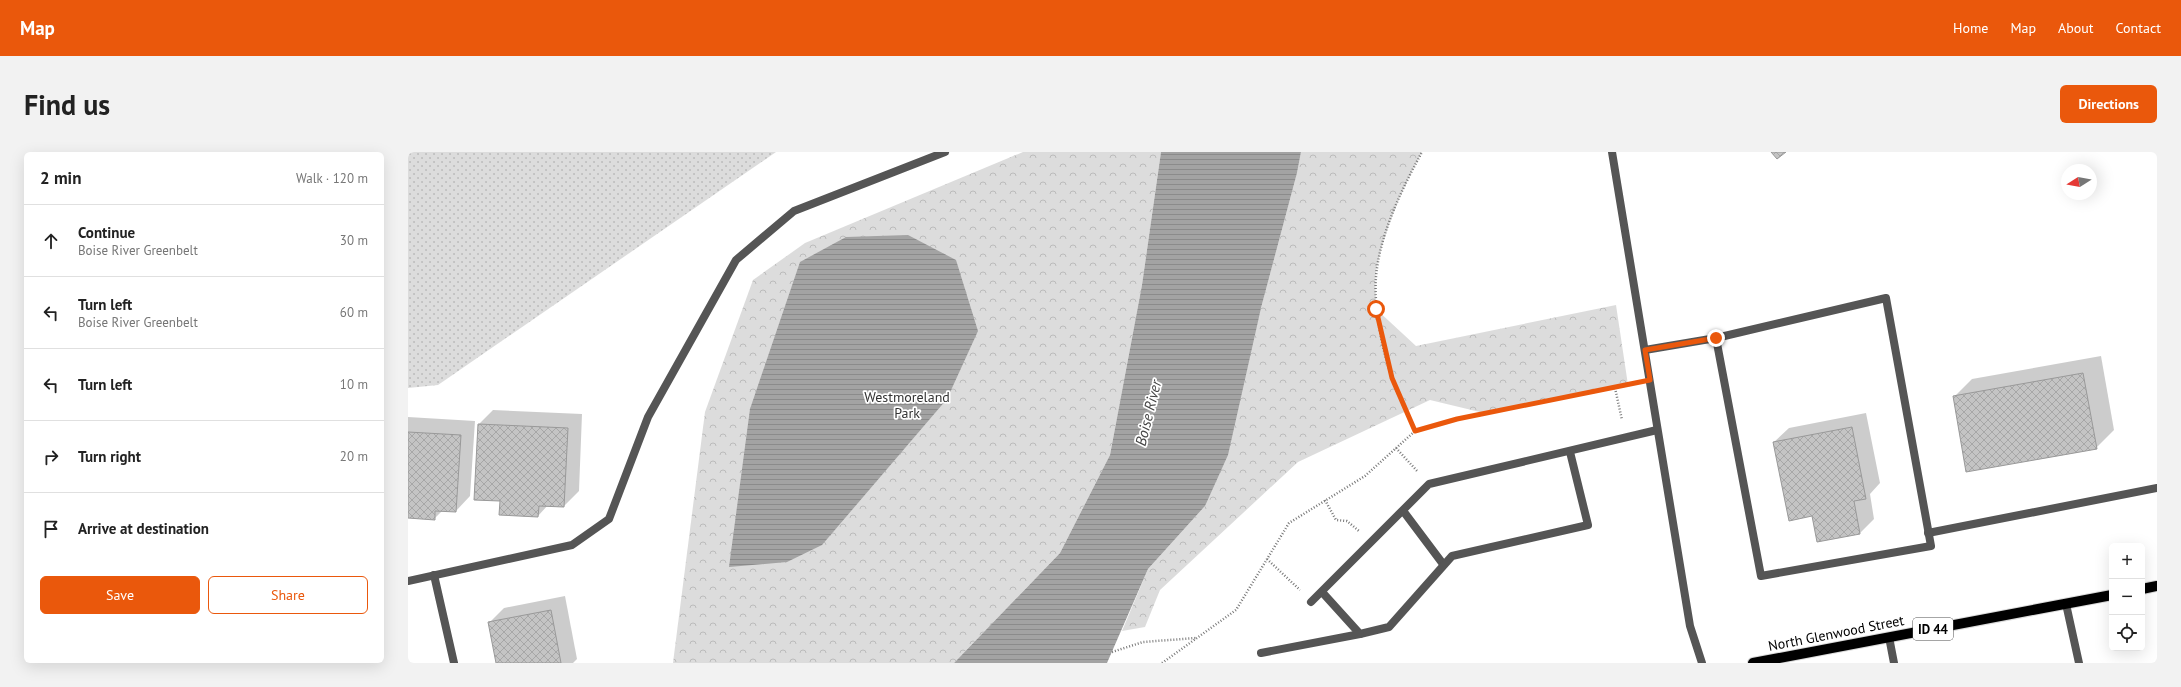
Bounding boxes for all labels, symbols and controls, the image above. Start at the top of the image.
text: Map [20,16,55,40]
text: Home [1953,19,1988,37]
text: Map [2010,19,2036,37]
text: About [2058,19,2094,37]
text: Contact [2116,19,2161,37]
button: Directions [2060,85,2157,123]
text: Find us [24,86,110,123]
north arrow [2061,164,2097,200]
text: 2 min [40,167,81,189]
text: Walk · 120 m [296,170,368,187]
text: Continue [78,223,135,242]
icon: ahead [40,230,62,252]
text: 30 m [340,232,368,249]
text: Boise River Greenbelt [78,242,198,259]
text: Turn left [78,295,132,314]
route start [1367,300,1385,318]
icon: left [40,302,62,324]
text: 60 m [340,304,368,321]
text: Boise River Greenbelt [78,314,198,331]
route end [1707,329,1725,347]
icon: left [40,374,62,396]
text: Turn left [78,375,132,394]
text: 10 m [340,376,368,393]
water label: Boise River [1131,377,1166,448]
park label: Westmoreland Park [864,388,950,422]
icon: right [40,446,62,468]
text: Turn right [78,447,141,466]
text: 20 m [340,448,368,465]
icon: arrive [40,518,62,540]
text: Arrive at destination [78,519,209,538]
map controls [2109,543,2145,651]
button: + [2109,543,2145,579]
button: Save [40,576,200,614]
button: Share [208,576,368,614]
button: − [2109,579,2145,615]
street label: North Glenwood Street [1767,611,1906,655]
button: locate [2109,615,2145,651]
road number: ID 44 [1913,618,1953,640]

